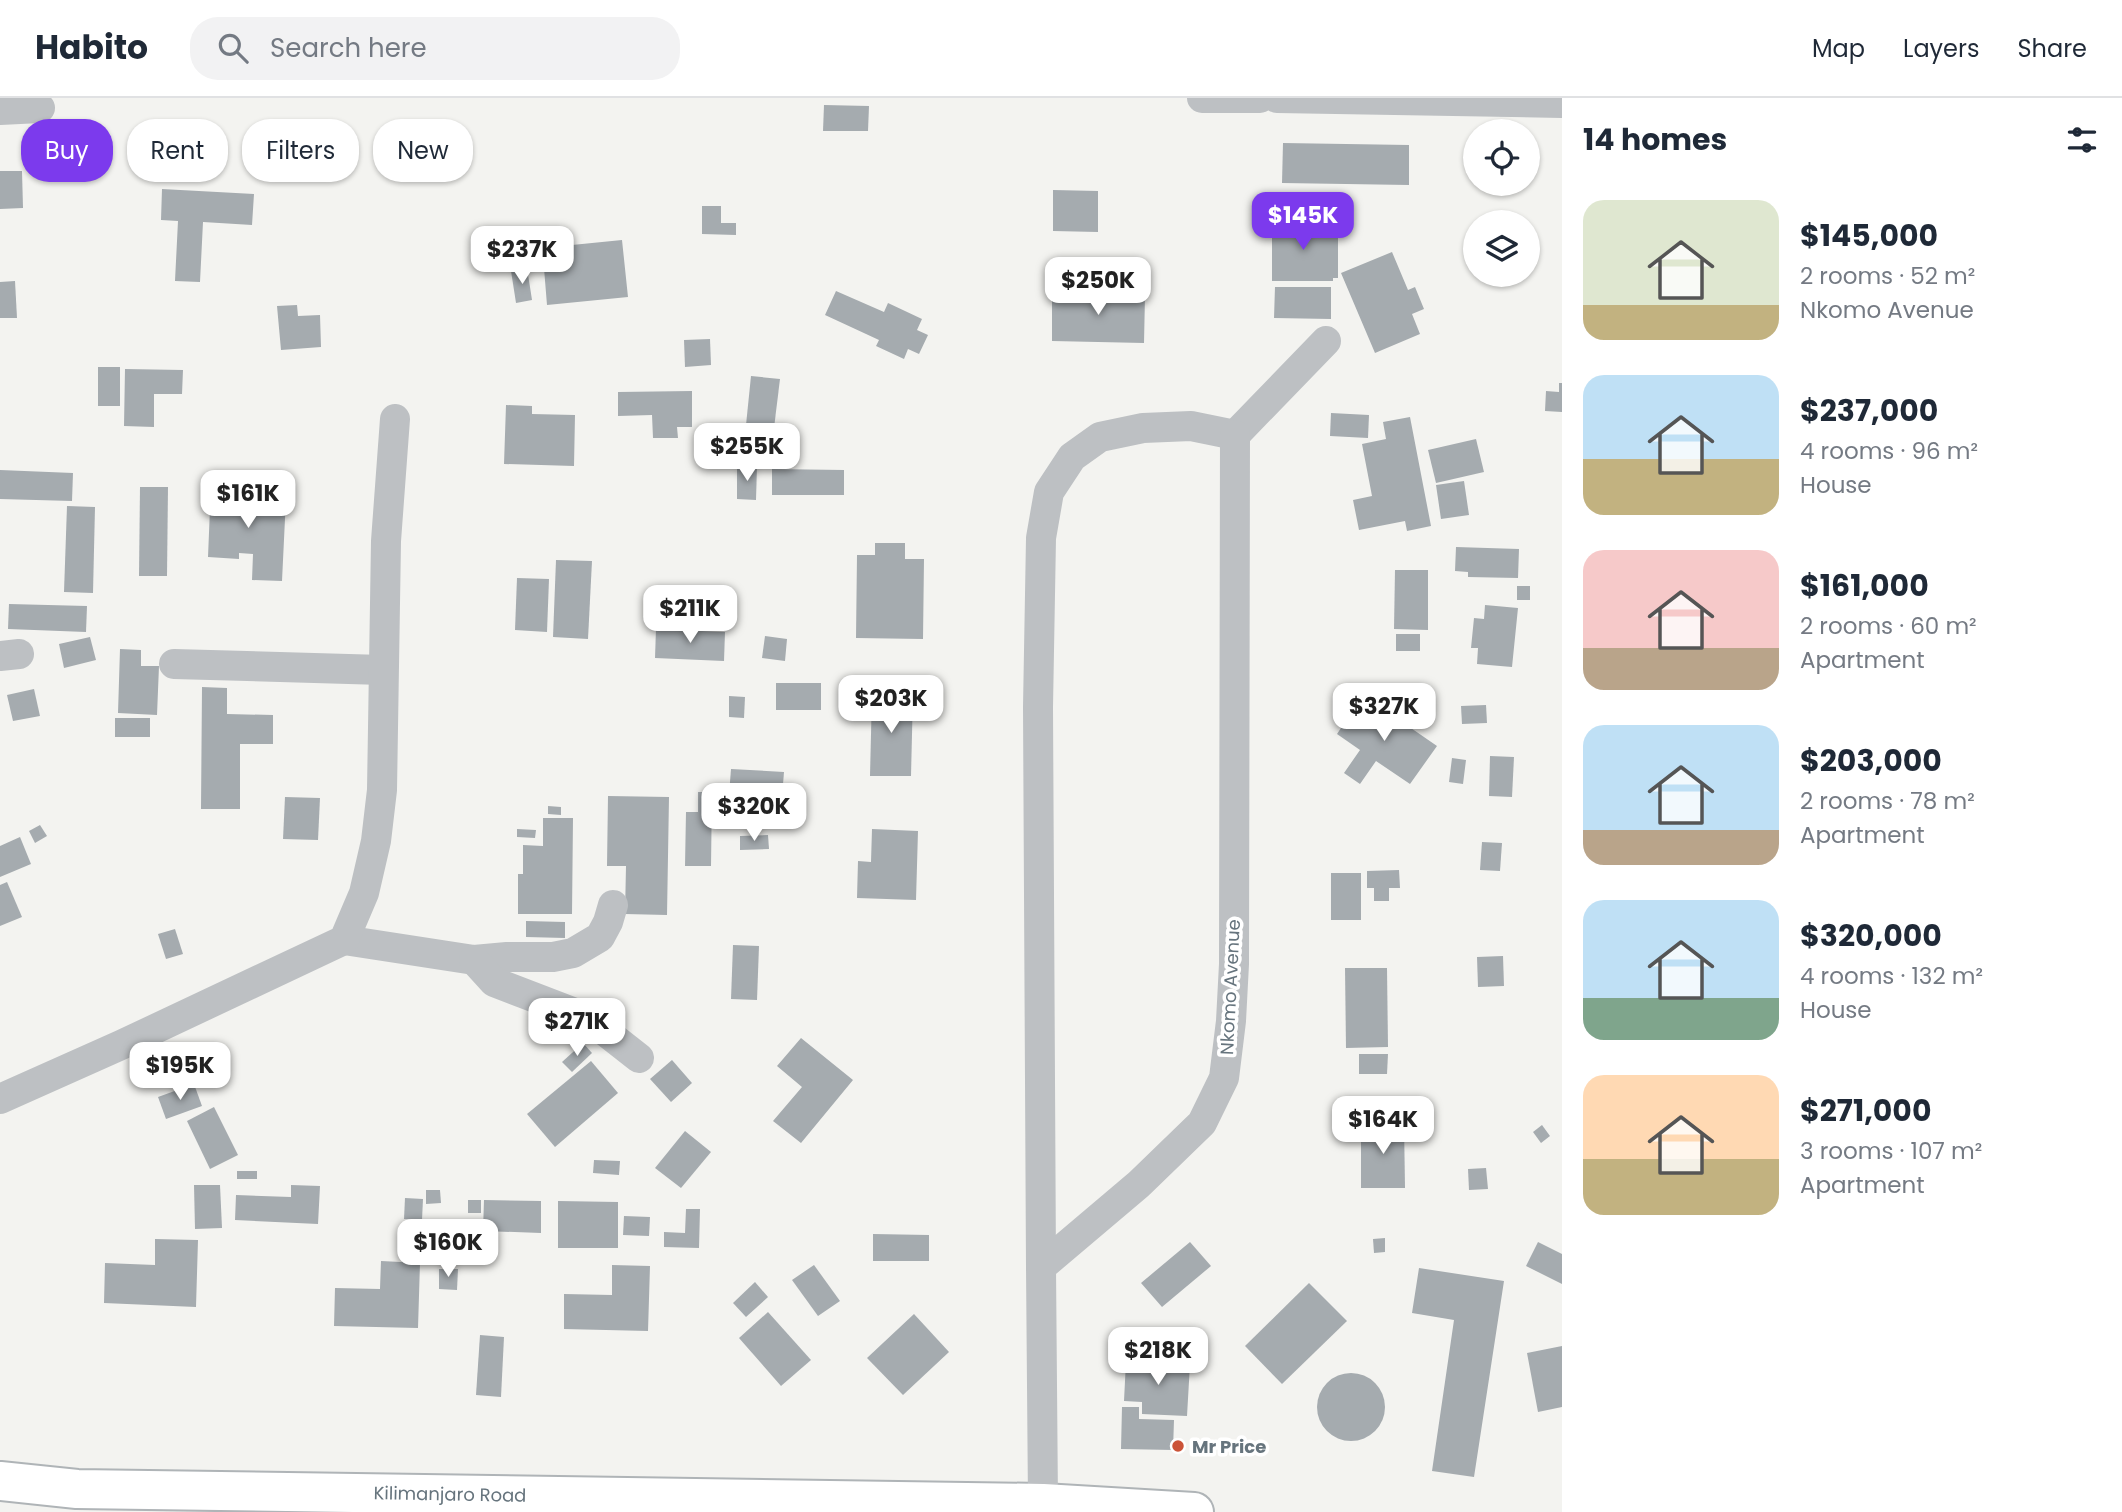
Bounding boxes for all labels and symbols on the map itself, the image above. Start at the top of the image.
pin: $145K [1254,192,1352,252]
pin: $237K [473,226,571,286]
pin: $250K [1049,258,1147,317]
pin: $255K [698,424,796,483]
pin: $161K [199,470,297,530]
pin: $211K [641,586,739,645]
pin: $203K [842,676,940,735]
pin: $327K [1335,684,1433,743]
pin: $320K [705,784,803,843]
street label: Nkomo Avenue [1214,918,1246,1056]
pin: $271K [528,998,626,1058]
pin: $195K [131,1042,229,1102]
pin: $164K [1334,1096,1432,1156]
pin: $160K [399,1220,497,1279]
pin: $218K [1109,1328,1207,1387]
place label: Mr Price [1192,1434,1266,1459]
marker: Mr Price [1170,1438,1186,1454]
street label: Kilimanjaro Road [373,1480,527,1508]

